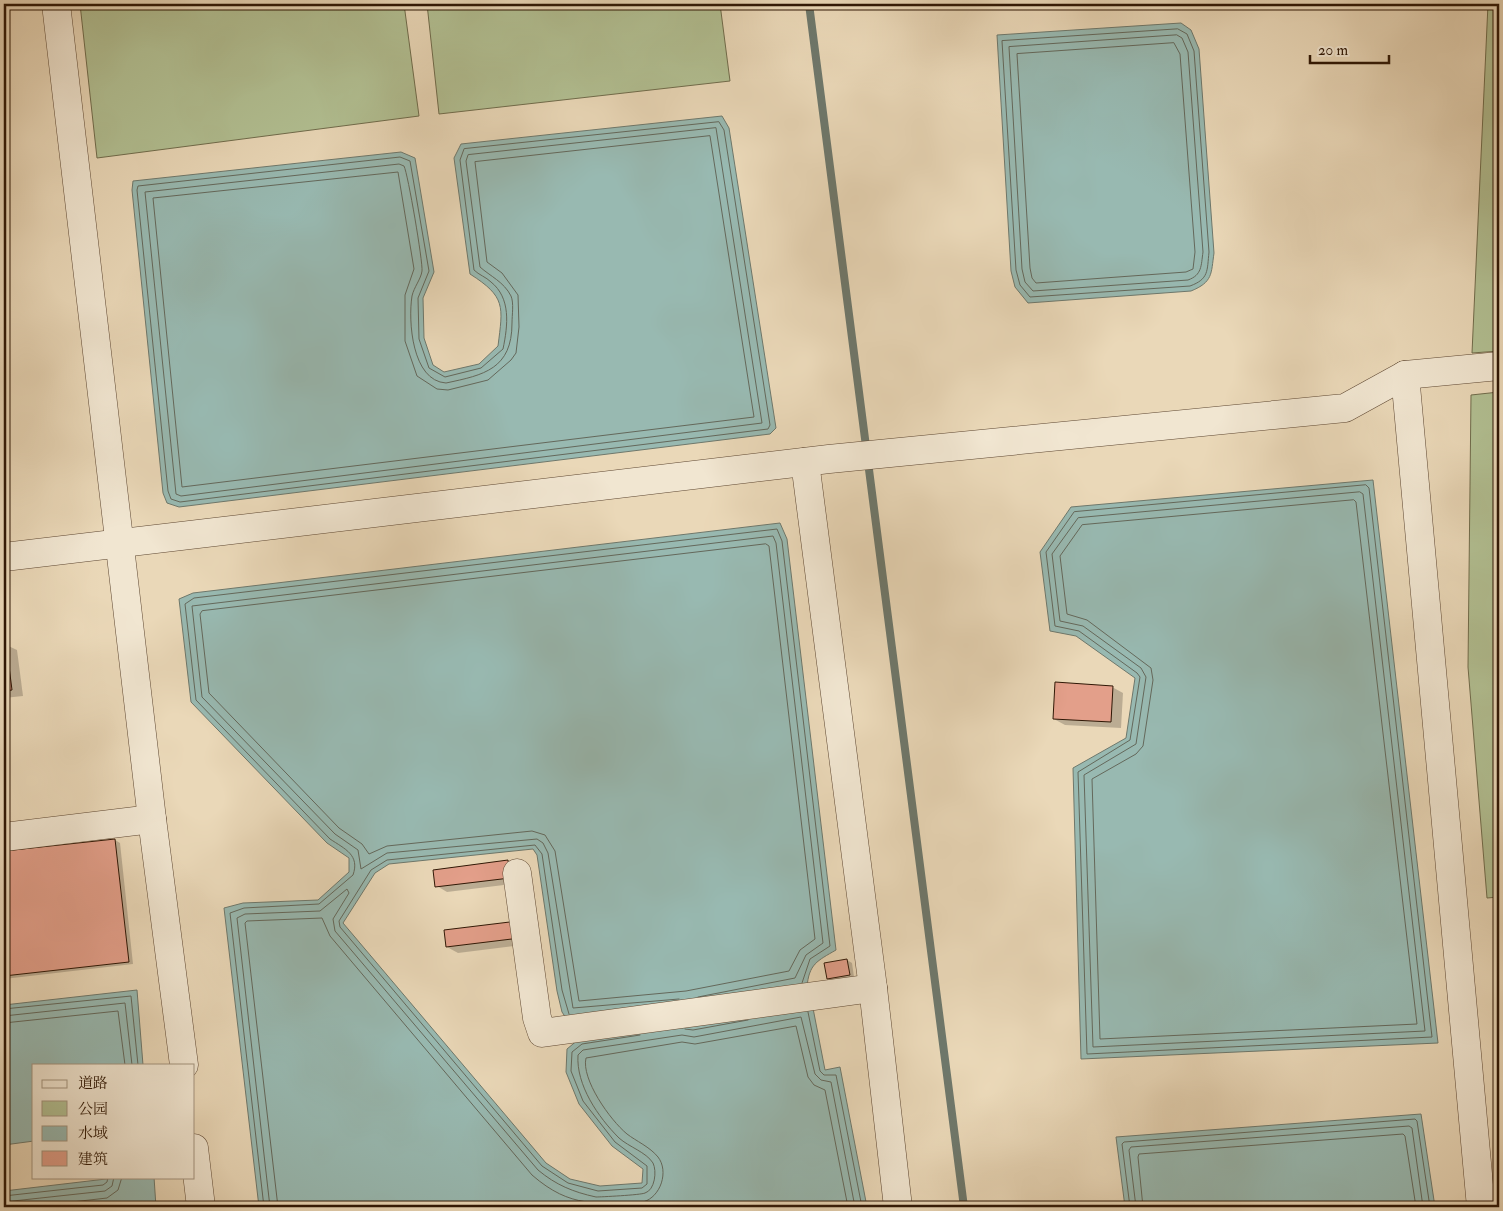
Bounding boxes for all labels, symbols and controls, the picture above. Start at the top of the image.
scale bar [1310,32,1389,64]
text: 20 m [1318,41,1348,60]
legend [32,1064,195,1178]
text: 道路 [78,1074,108,1093]
text: 公园 [78,1100,108,1119]
text: 水域 [78,1124,108,1143]
text: 建筑 [78,1150,108,1169]

